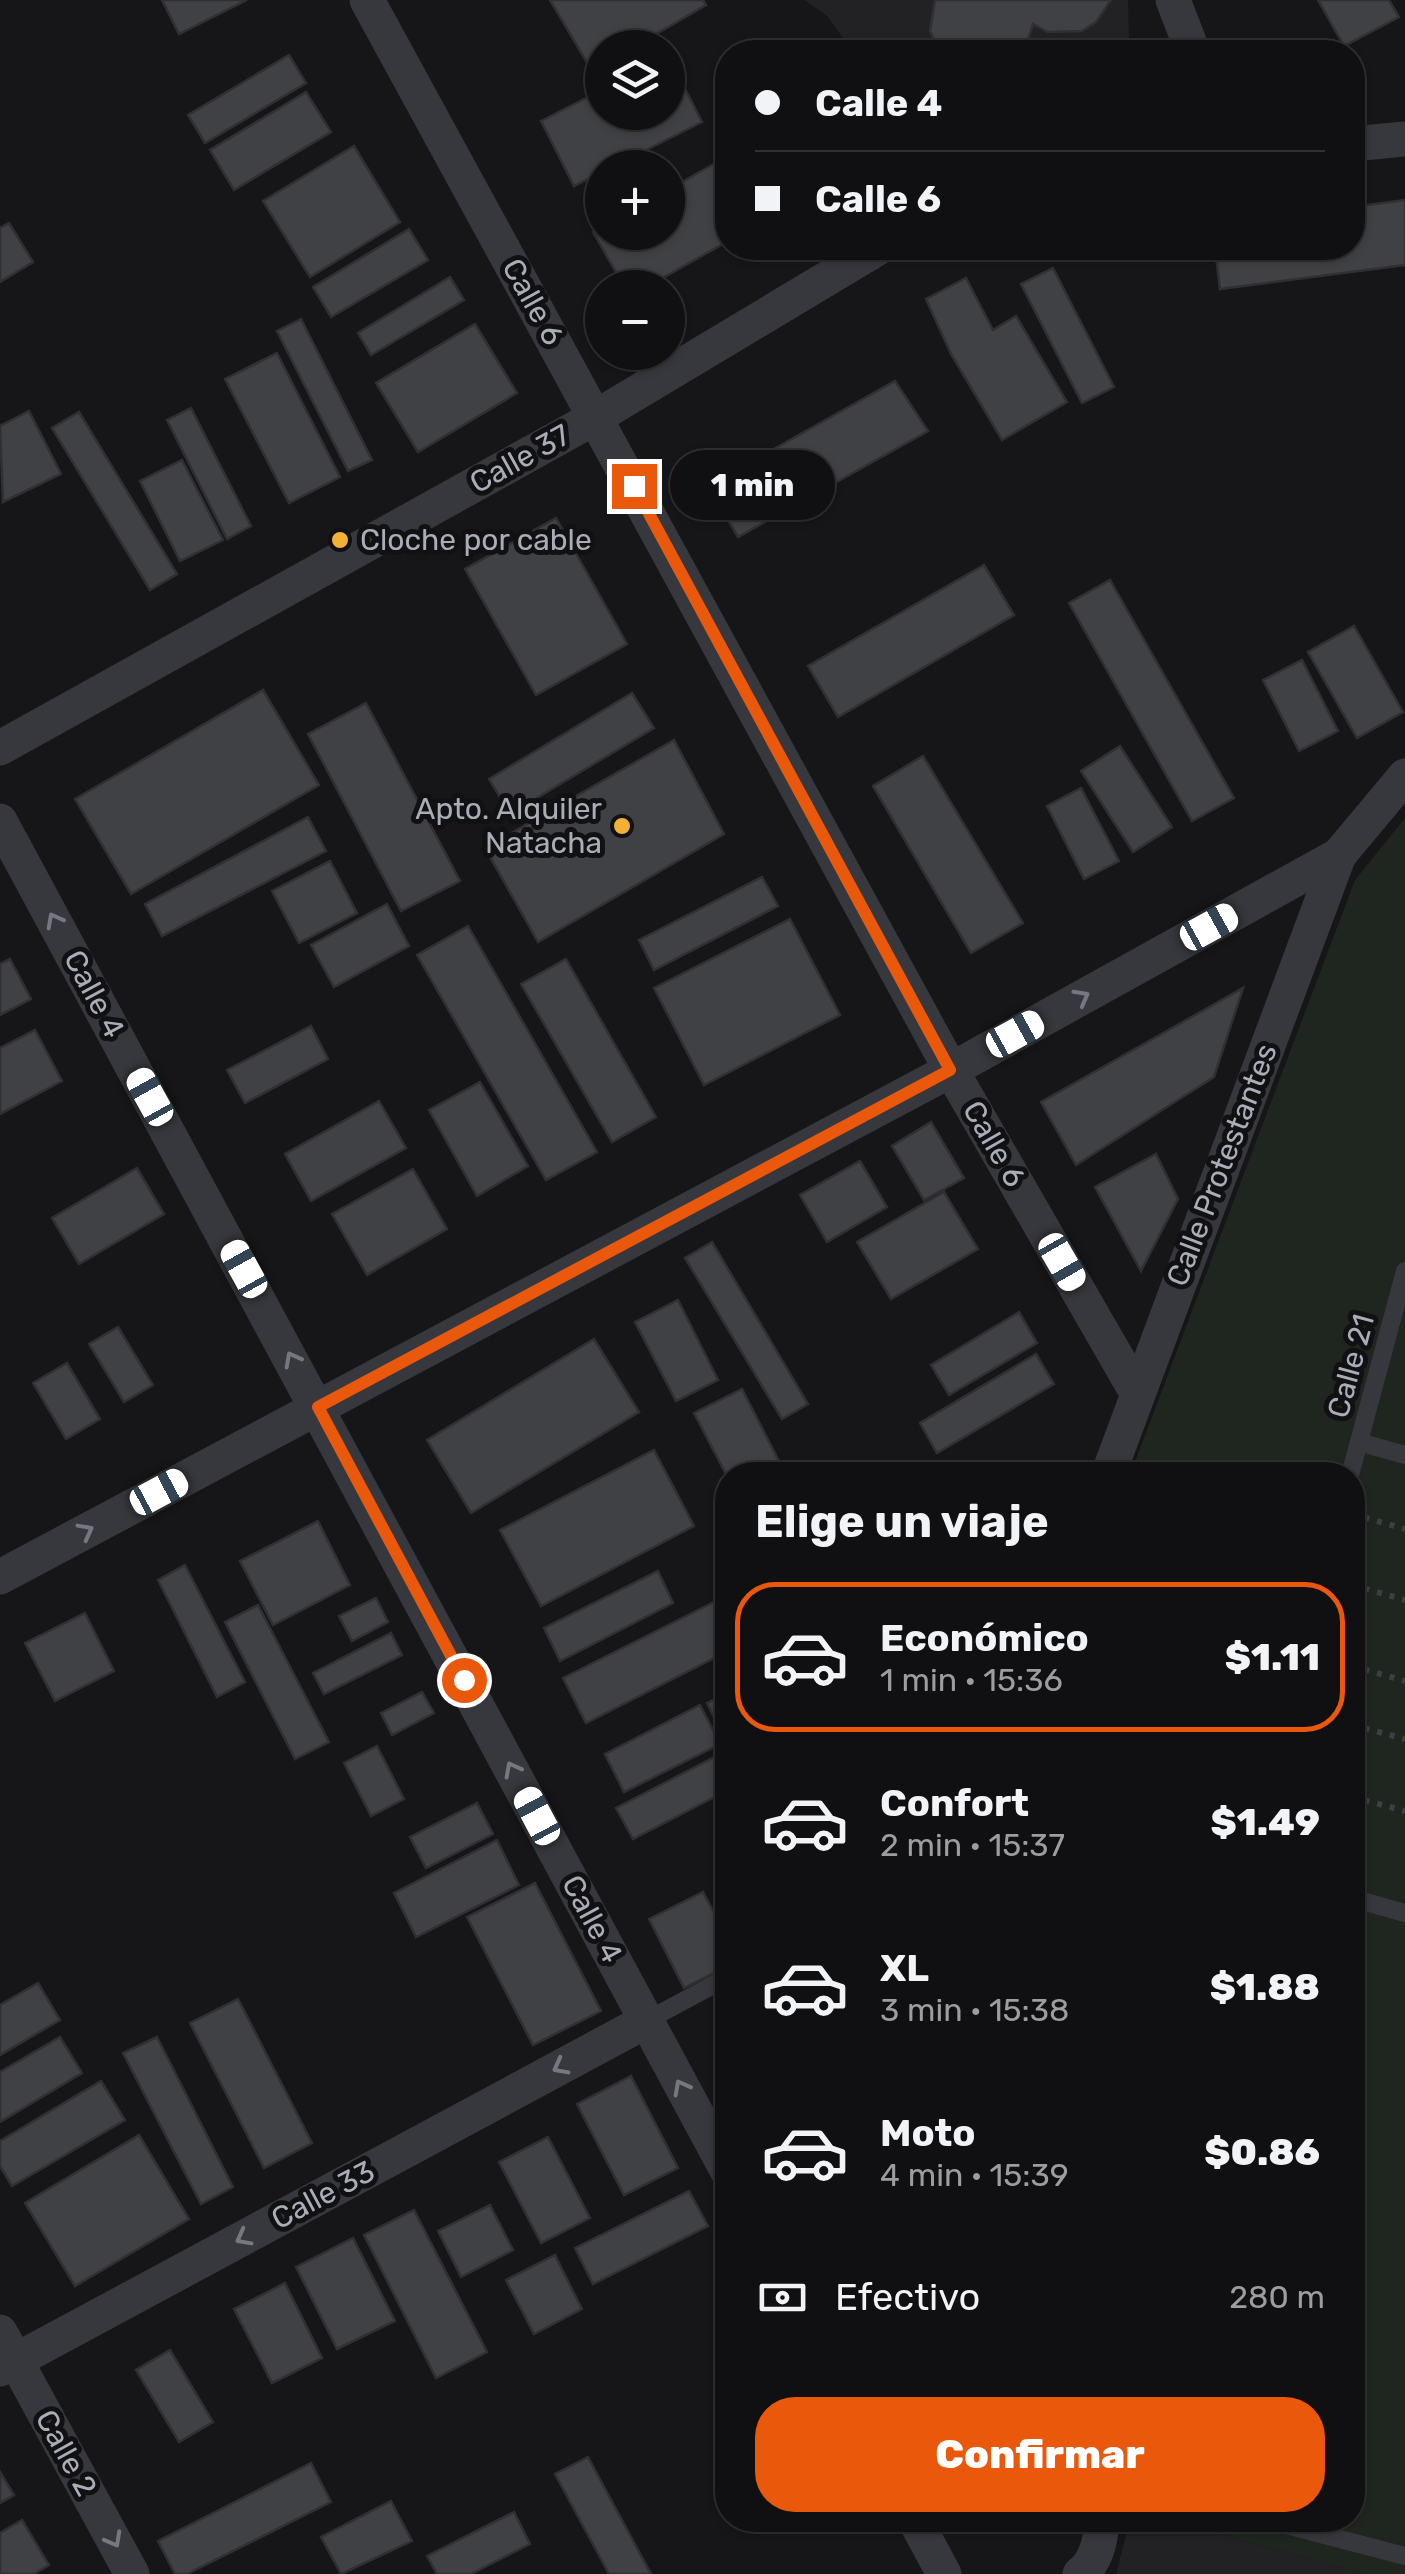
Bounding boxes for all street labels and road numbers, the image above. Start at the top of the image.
street label: Calle 6 [495,252,571,352]
street label: Calle 37 [464,417,576,501]
street label: Calle 4 [56,944,132,1044]
street label: Calle Protestantes [1159,1039,1285,1291]
street label: Calle 6 [955,1095,1033,1193]
street label: Calle 21 [1320,1310,1382,1422]
street label: Calle 4 [554,1869,630,1969]
street label: Calle 33 [265,2153,381,2237]
street label: Calle 2 [28,2404,104,2502]

